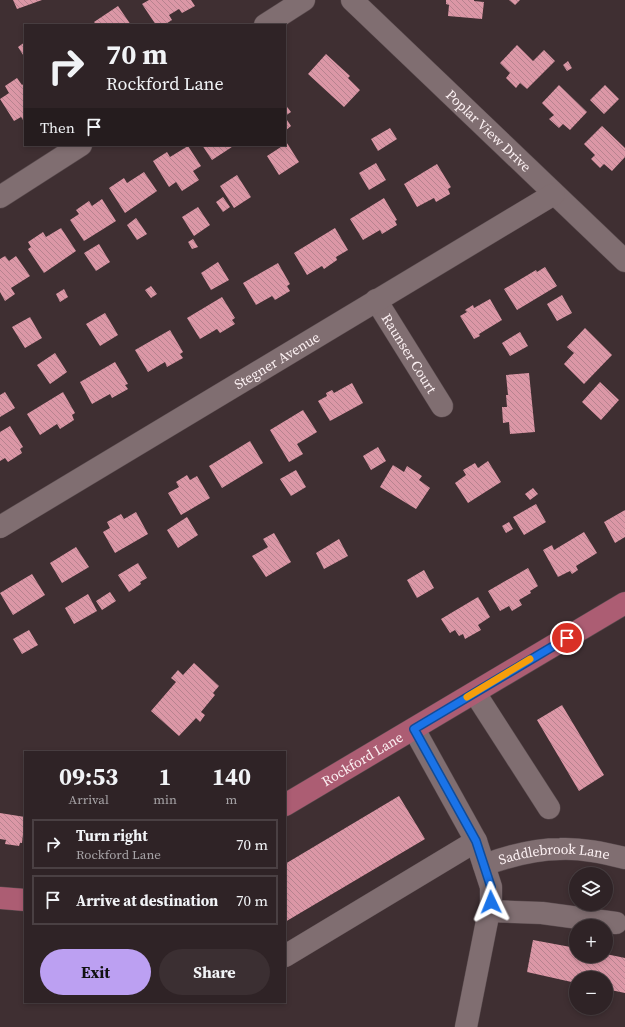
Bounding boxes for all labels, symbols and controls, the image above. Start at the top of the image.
text: 70 m [106,35,168,73]
icon: right [40,40,92,92]
text: Rockford Lane [106,71,224,96]
street label: Poplar View Drive [441,85,536,176]
icon: arrive [83,116,105,138]
text: Then [40,117,75,138]
street label: Raunser Court [377,310,442,398]
street label: Stegner Avenue [230,327,323,394]
pin [550,621,584,655]
icon: arrive [556,627,578,649]
street label: Rockford Lane [318,727,407,791]
text: 09:53 [59,760,118,793]
text: 1 [159,760,172,793]
text: 140 [212,760,251,793]
text: Arrival [69,791,109,808]
text: min [153,791,177,808]
text: m [226,791,237,808]
text: Turn right [76,825,148,846]
icon: right [42,833,64,855]
text: 70 m [236,834,268,855]
street label: Saddlebrook Lane [496,839,612,869]
text: Rockford Lane [76,846,161,863]
map controls [569,867,613,1015]
button: layers [569,867,613,911]
position arrow [470,881,512,923]
icon: arrive [42,889,64,911]
text: Arrive at destination [76,890,218,911]
text: 70 m [236,890,268,911]
button: + [569,919,613,963]
button: Exit [40,949,151,995]
button: Share [159,949,270,995]
button: − [569,971,613,1015]

